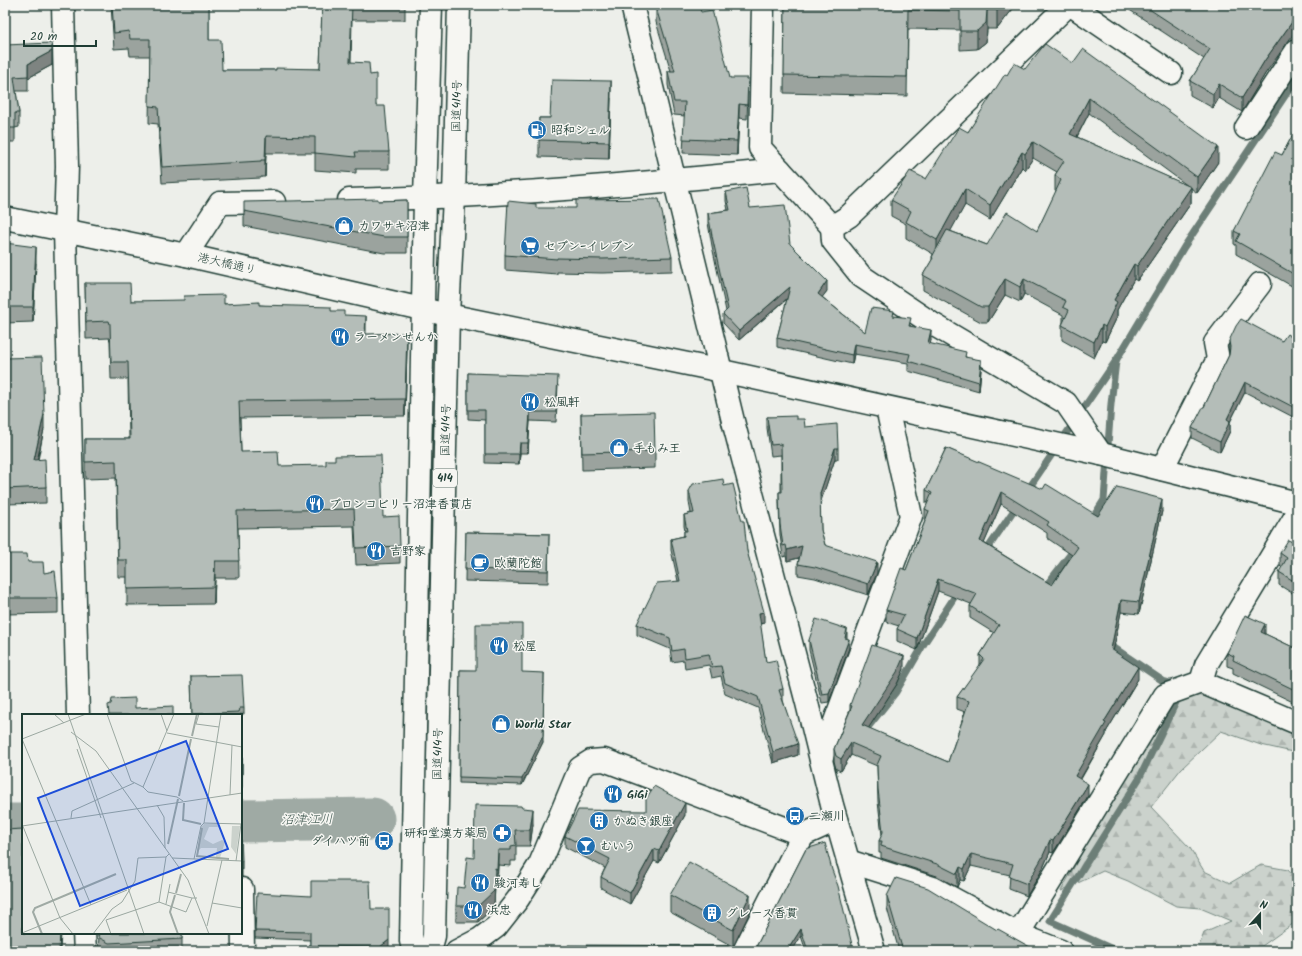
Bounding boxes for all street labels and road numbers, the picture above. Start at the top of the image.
street label: 国道414号 [447,79,467,133]
street label: 港大橋通り [196,248,258,280]
street label: 国道414号 [436,403,456,457]
road number: 414 [433,469,457,487]
street label: 国道414号 [428,727,448,781]

